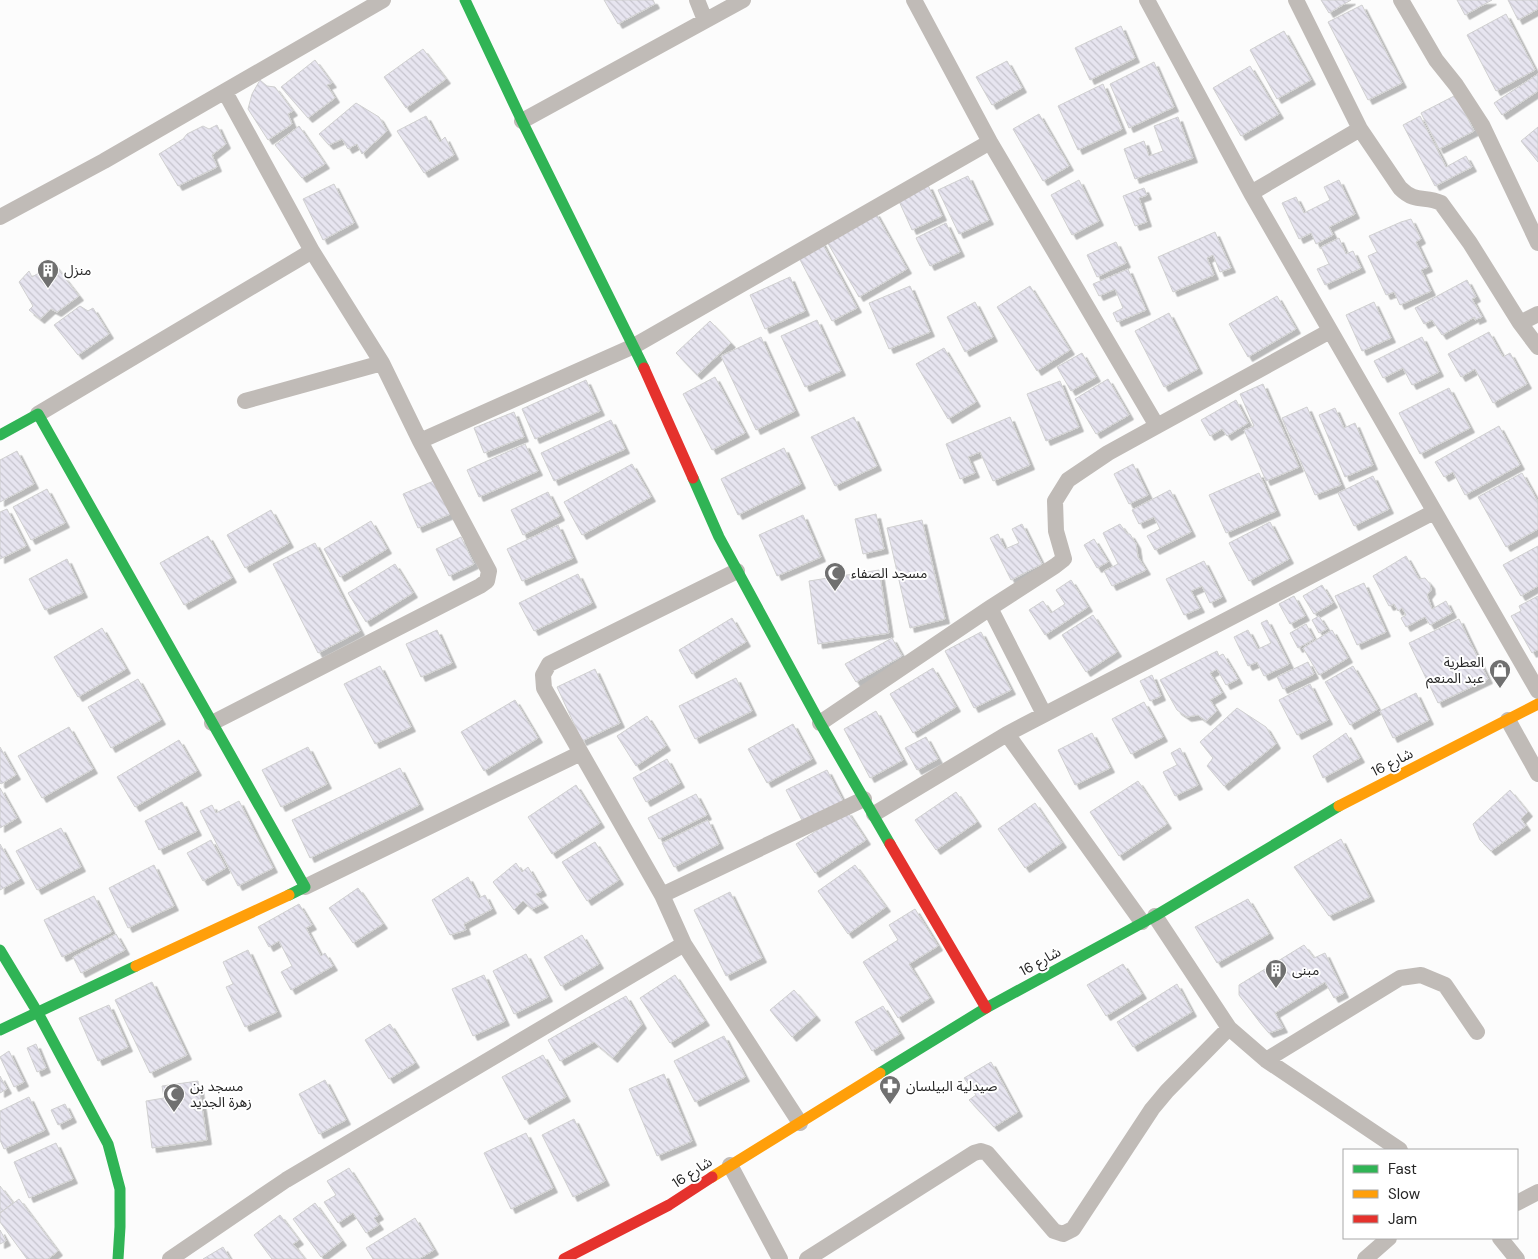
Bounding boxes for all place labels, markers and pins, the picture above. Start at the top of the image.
building icon: منزل [36,258,60,289]
place label: منزل [64,261,91,279]
mosque icon: مسجد الصفاء [823,561,847,592]
place label: مسجد الصفاء [851,564,927,582]
place label: العطرية عبد المنعم [1426,653,1484,689]
shop icon: العطرية عبد المنعم [1488,658,1512,689]
building icon: مبنى [1264,958,1288,989]
place label: مبنى [1292,961,1319,979]
pharmacy icon: صيدلية البيلسان [878,1074,902,1105]
place label: مسجد بن زهرة الجديد [190,1077,252,1111]
place label: صيدلية البيلسان [906,1077,998,1095]
mosque icon: مسجد بن زهرة الجديد [162,1082,186,1113]

